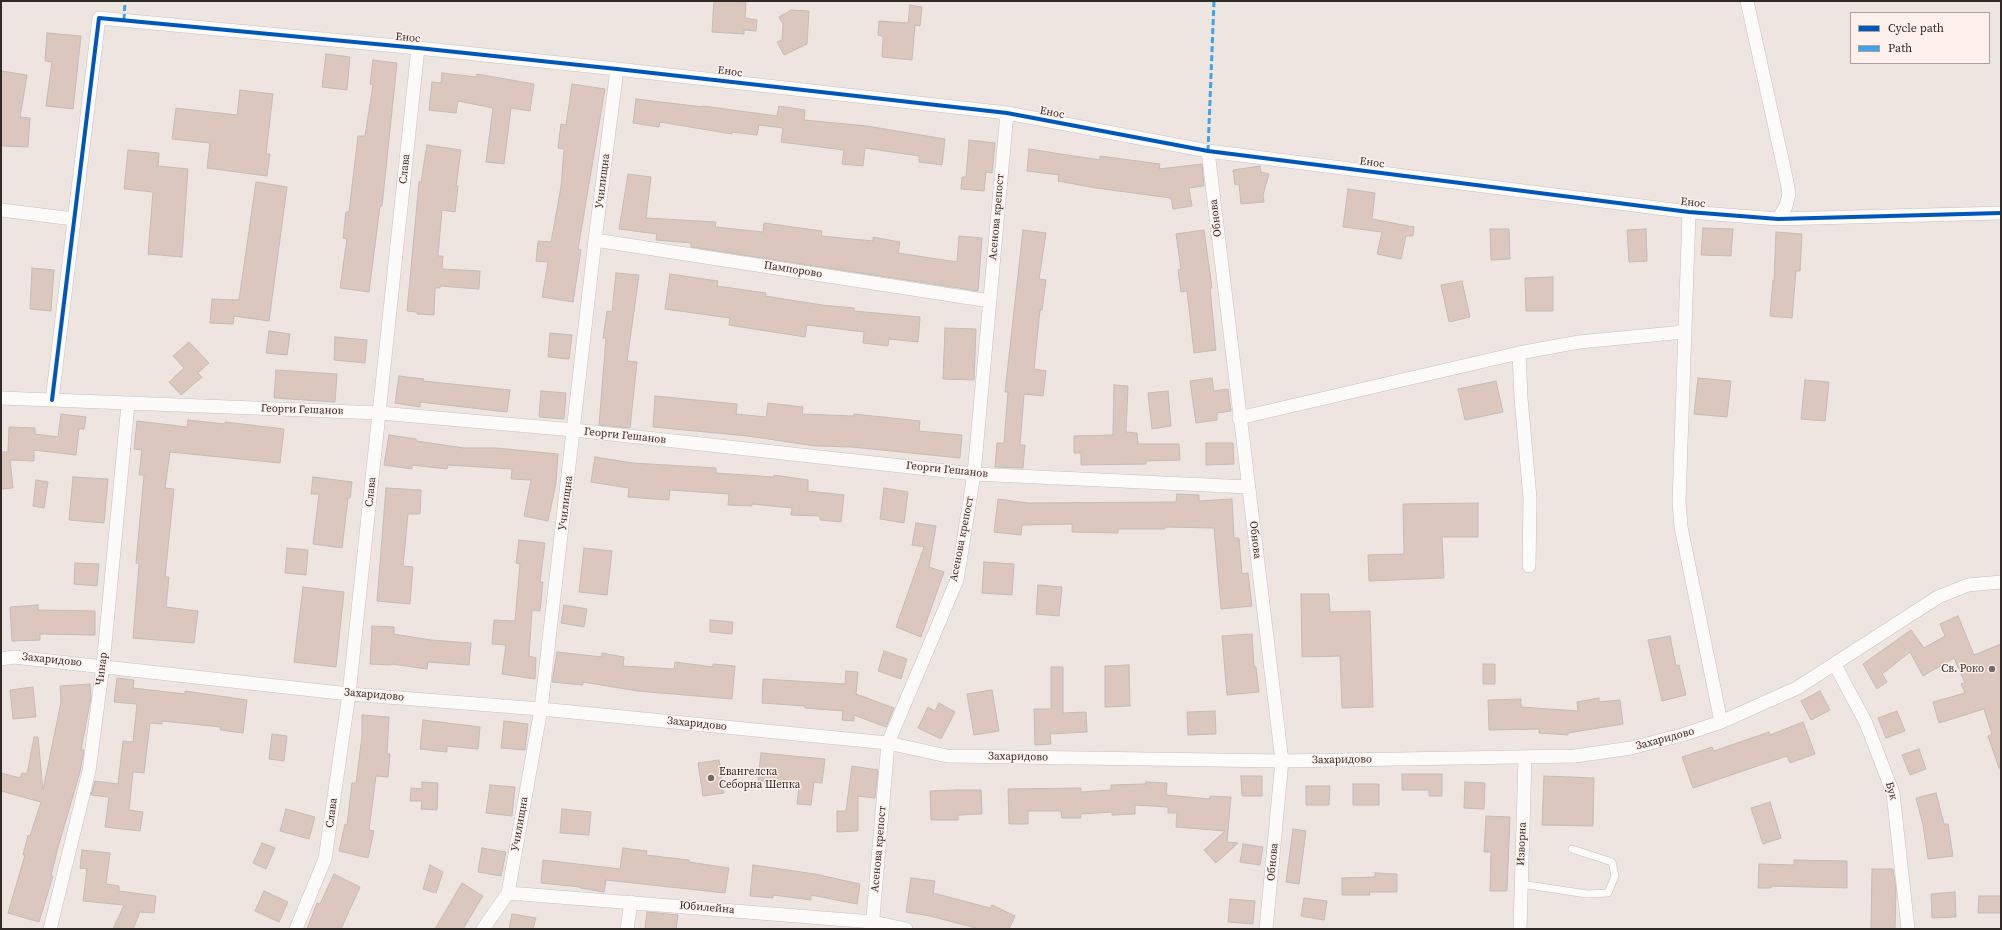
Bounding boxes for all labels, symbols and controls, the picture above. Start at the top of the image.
legend [1850,12,1990,64]
text: Cycle path [1888,20,1944,36]
street label: Енос [395,30,421,46]
text: Path [1888,40,1912,56]
street label: Енос [717,64,743,80]
street label: Енос [1039,104,1065,122]
street label: Слава [397,153,413,185]
street label: Училищна [593,153,613,209]
street label: Енос [1359,155,1385,171]
street label: Асенова крепост [987,173,1007,261]
street label: Енос [1680,195,1706,211]
street label: Обнова [1207,198,1225,238]
street label: Пампорово [763,259,823,281]
street label: Георги Гешанов [261,402,343,418]
street label: Георги Гешанов [583,425,667,447]
street label: Георги Гешанов [905,459,989,481]
street label: Училищна [556,475,576,531]
street label: Слава [363,476,379,508]
street label: Асенова крепост [947,495,977,583]
street label: Обнова [1246,520,1264,560]
street label: Захаридово [21,650,83,670]
street label: Чинар [93,652,111,686]
place label: Св. Роко [1941,662,1984,676]
marker: Св. Роко [1987,664,1997,674]
street label: Захаридово [344,686,404,704]
street label: Захаридово [666,714,728,734]
street label: Захаридово [1634,725,1696,753]
street label: Захаридово [988,750,1048,764]
street label: Захаридово [1312,753,1372,767]
place label: Евангелска Себорна Шепка [719,765,800,791]
marker: Евангелска Себорна Шепка [706,773,716,783]
street label: Бук [1882,780,1900,802]
street label: Училищна [509,796,531,852]
street label: Слава [323,797,341,829]
street label: Асенова крепост [869,805,889,893]
street label: Изворна [1515,822,1529,866]
street label: Обнова [1265,843,1281,881]
street label: Юбилейна [679,899,735,917]

